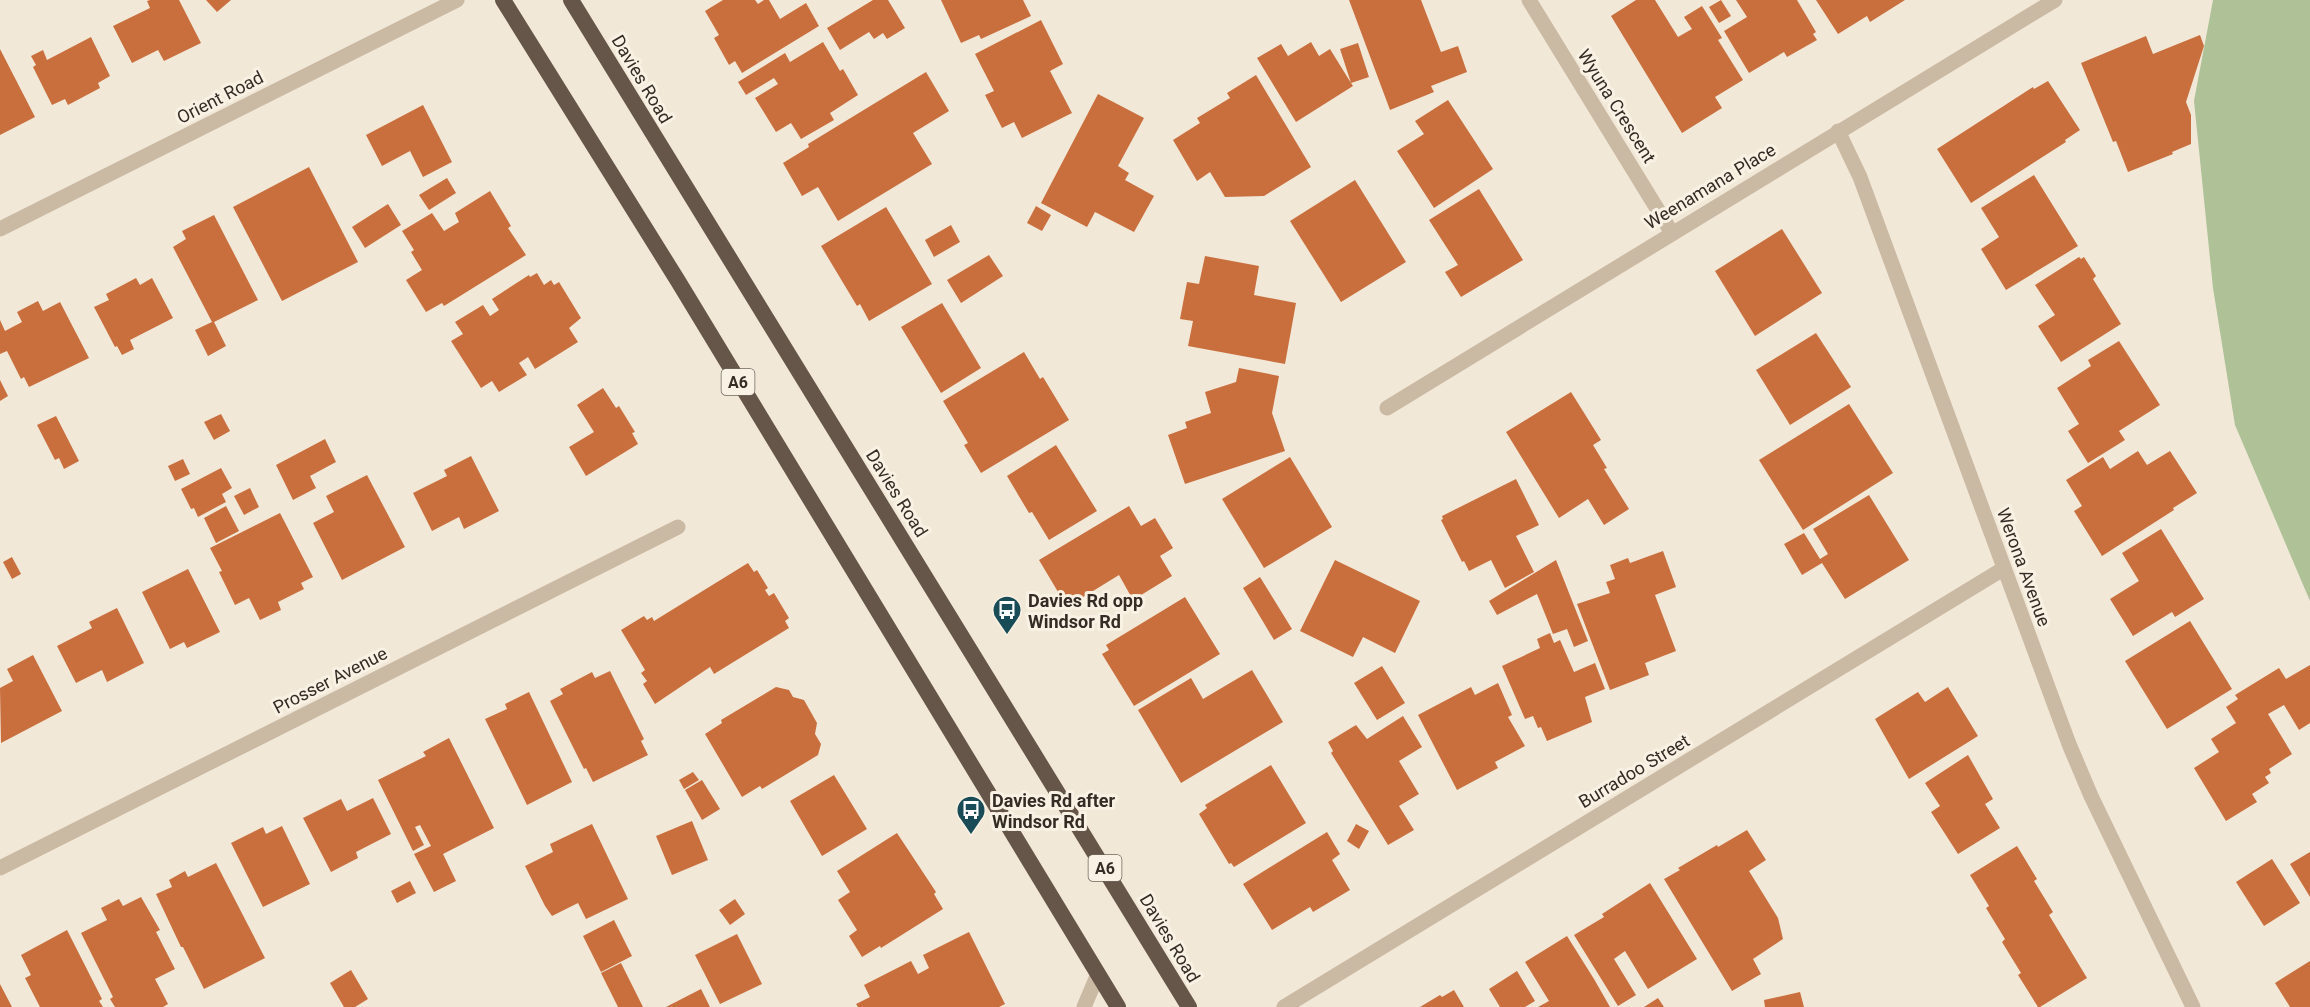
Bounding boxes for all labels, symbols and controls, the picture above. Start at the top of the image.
street label: Davies Road [607,31,677,127]
street label: Wyuna Crescent [1574,45,1660,167]
street label: Orient Road [173,66,267,128]
street label: Weenamana Place [1641,139,1779,233]
road number: A6 [722,369,754,395]
street label: Davies Road [862,445,932,541]
street label: Werona Avenue [1993,505,2055,629]
place label: Davies Rd opp Windsor Rd [1028,590,1143,632]
bus stop icon: Davies Rd opp Windsor Rd [991,594,1023,636]
street label: Prosser Avenue [269,642,391,718]
street label: Burradoo Street [1575,730,1693,812]
place label: Davies Rd after Windsor Rd [992,790,1116,832]
bus stop icon: Davies Rd after Windsor Rd [955,794,987,836]
road number: A6 [1088,855,1122,881]
street label: Davies Road [1135,890,1205,986]

